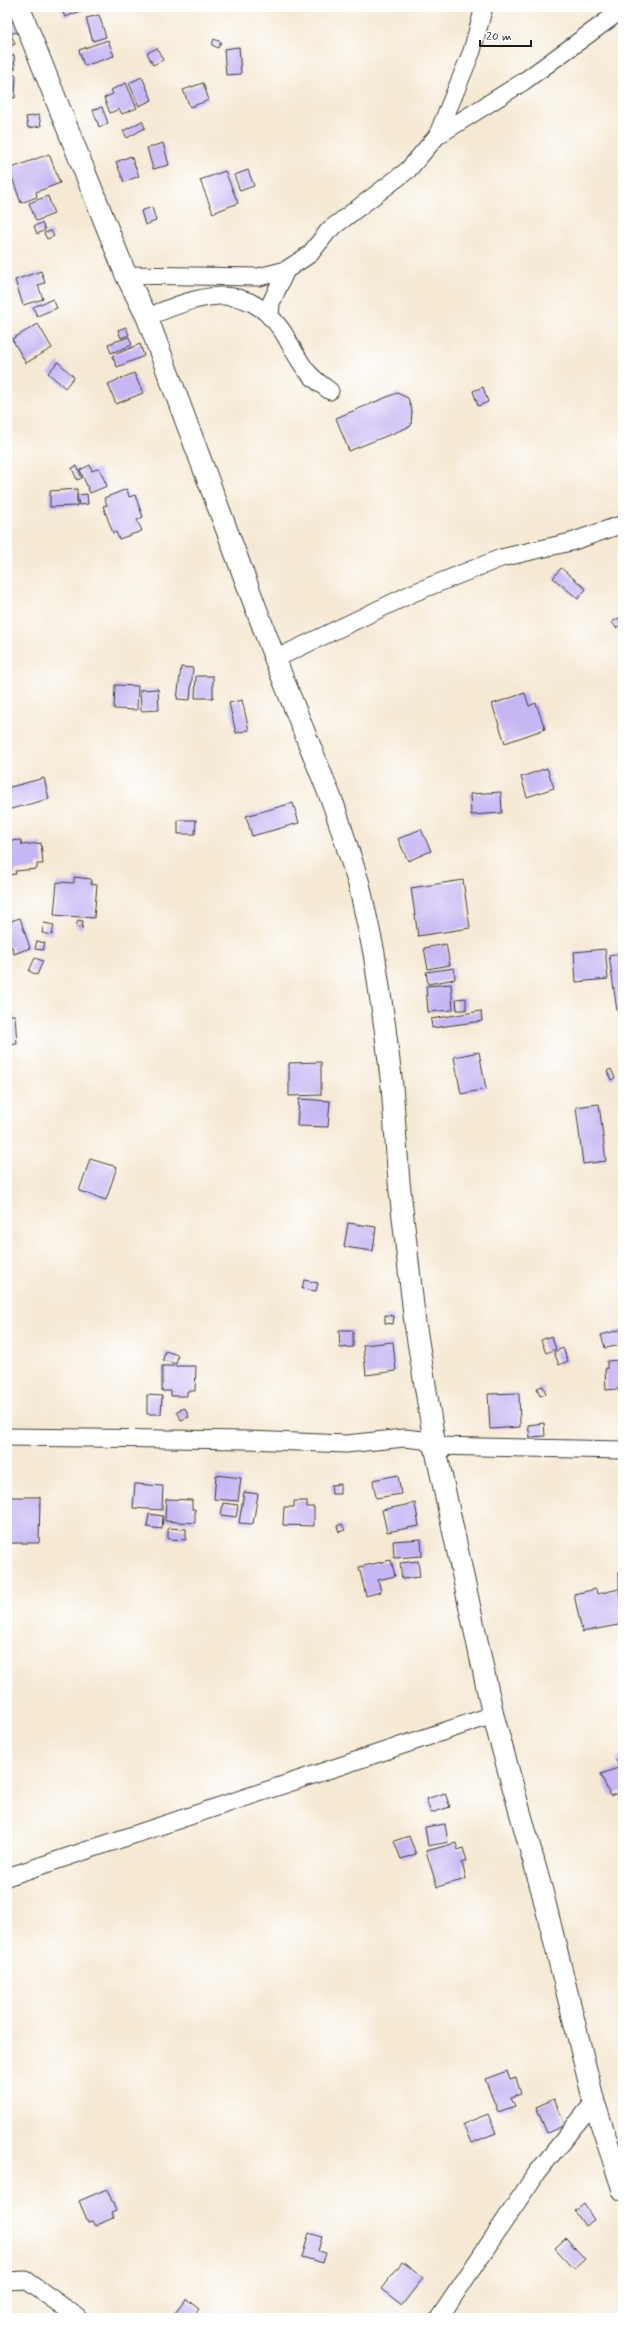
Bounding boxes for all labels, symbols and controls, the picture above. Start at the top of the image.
scale bar [480,22,531,48]
text: 20 m [486,29,512,45]

